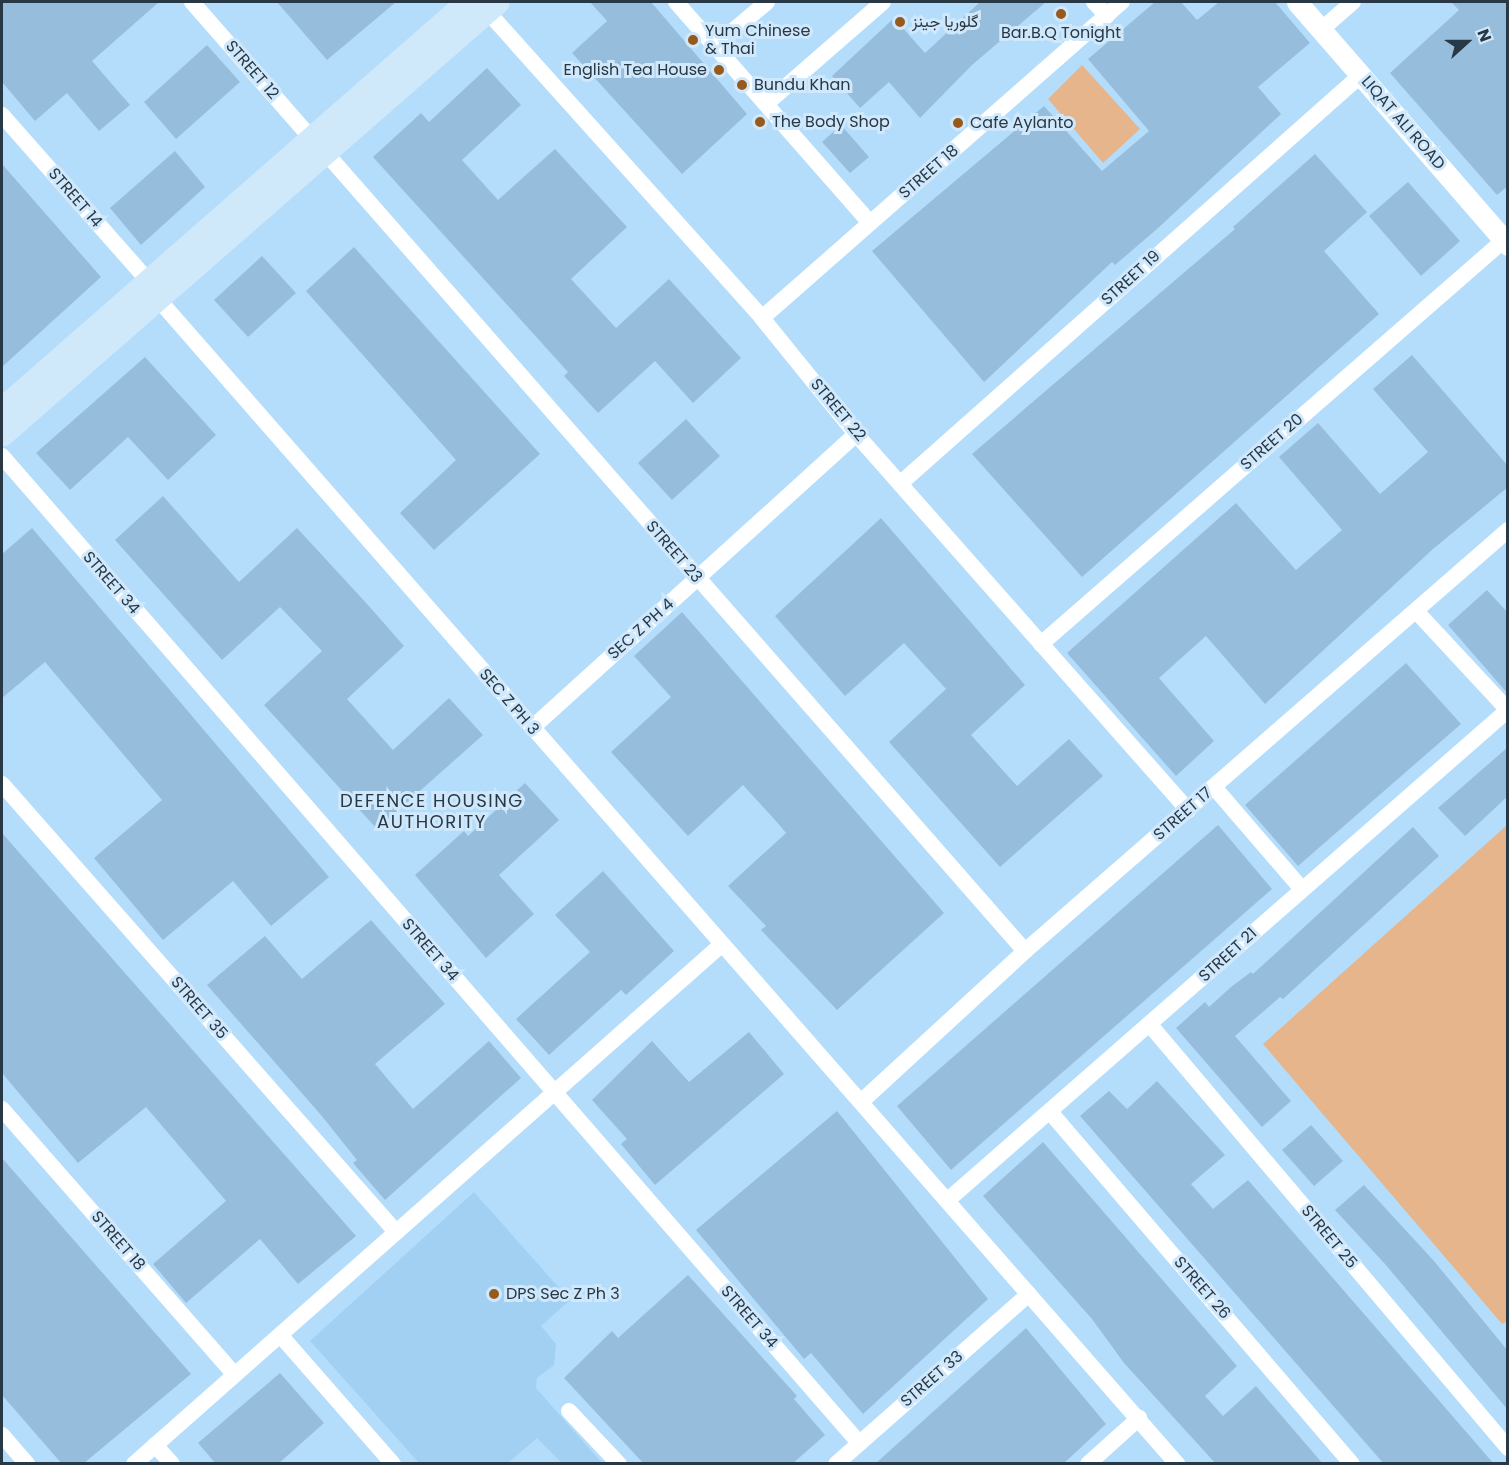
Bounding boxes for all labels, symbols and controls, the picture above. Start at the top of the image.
marker: Bar.B.Q Tonight [1054,7,1068,21]
place label: گلوریا جینز [912,12,978,32]
north arrow [1437,12,1497,72]
marker: گلوریا جینز [893,15,907,29]
place label: Yum Chinese & Thai [705,21,810,59]
place label: Bar.B.Q Tonight [1001,23,1121,43]
text: N [1471,26,1497,45]
marker: Yum Chinese & Thai [686,33,700,47]
street label: STREET 12 [221,37,283,103]
place label: English Tea House [564,60,707,80]
marker: English Tea House [712,63,726,77]
street label: LIQAT ALI ROAD [1357,72,1449,174]
place label: Bundu Khan [754,75,850,95]
marker: Bundu Khan [735,78,749,92]
place label: The Body Shop [772,112,890,132]
place label: Cafe Aylanto [970,113,1073,133]
marker: The Body Shop [753,115,767,129]
marker: Cafe Aylanto [951,116,965,130]
street label: STREET 18 [895,141,963,203]
street label: STREET 14 [44,164,106,232]
street label: STREET 19 [1098,247,1164,309]
street label: STREET 22 [806,375,870,445]
street label: STREET 20 [1237,410,1307,474]
street label: STREET 23 [642,517,706,587]
street label: STREET 34 [79,548,143,618]
street label: SEC Z PH 4 [604,594,678,664]
street label: SEC Z PH 3 [475,665,543,739]
street label: STREET 17 [1150,783,1216,845]
district label: DEFENCE HOUSING AUTHORITY [340,791,524,834]
street label: STREET 34 [398,915,462,985]
street label: STREET 21 [1195,924,1261,986]
street label: STREET 35 [167,973,231,1043]
street label: STREET 25 [1297,1202,1361,1272]
street label: STREET 18 [87,1207,149,1275]
street label: STREET 26 [1170,1253,1234,1323]
street label: STREET 34 [717,1282,781,1352]
place label: DPS Sec Z Ph 3 [506,1284,620,1304]
marker: DPS Sec Z Ph 3 [487,1287,501,1301]
street label: STREET 33 [897,1347,967,1411]

